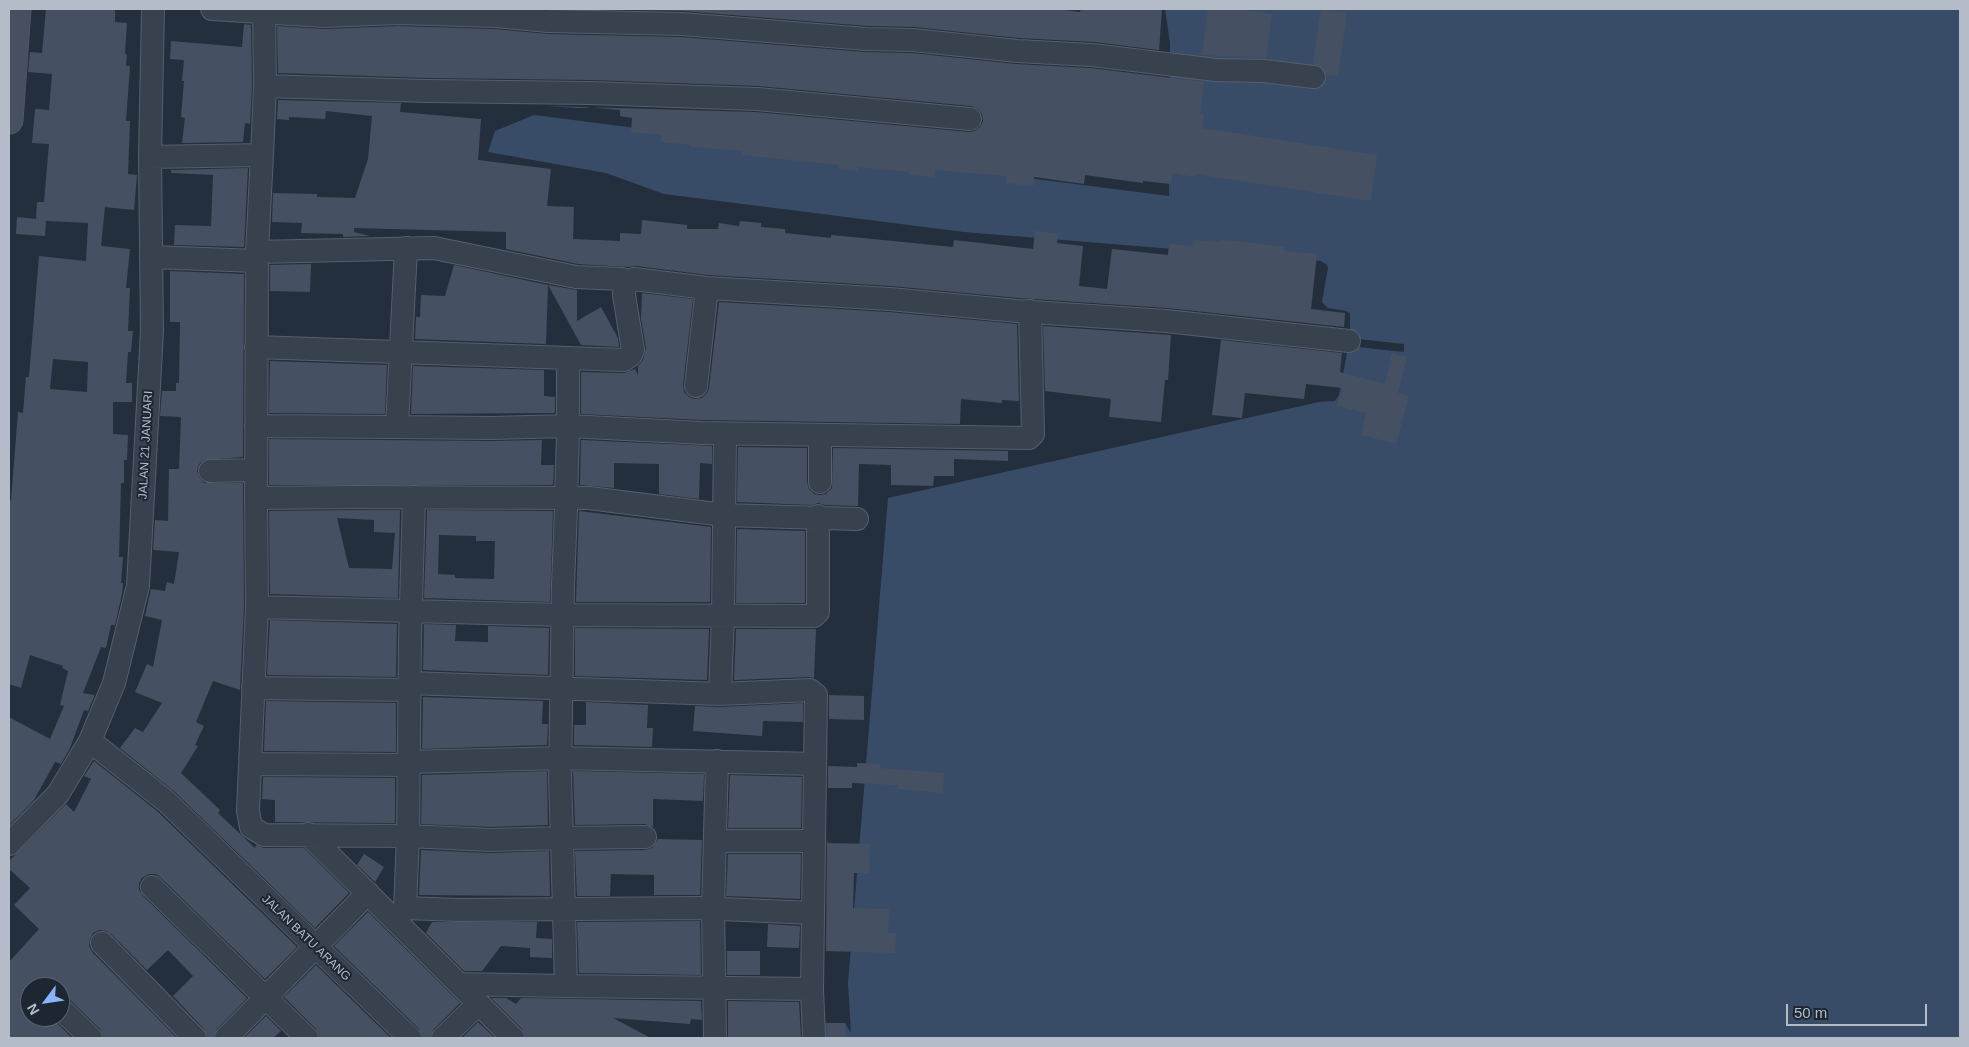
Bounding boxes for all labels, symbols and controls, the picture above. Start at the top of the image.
street label: JALAN 21 JANUARI [136,390,156,500]
street label: JALAN BATU ARANG [259,892,353,984]
north arrow [20,977,70,1027]
scale bar [1789,994,1930,1026]
text: N [24,1001,42,1018]
text: 50 m [1794,1004,1827,1021]

